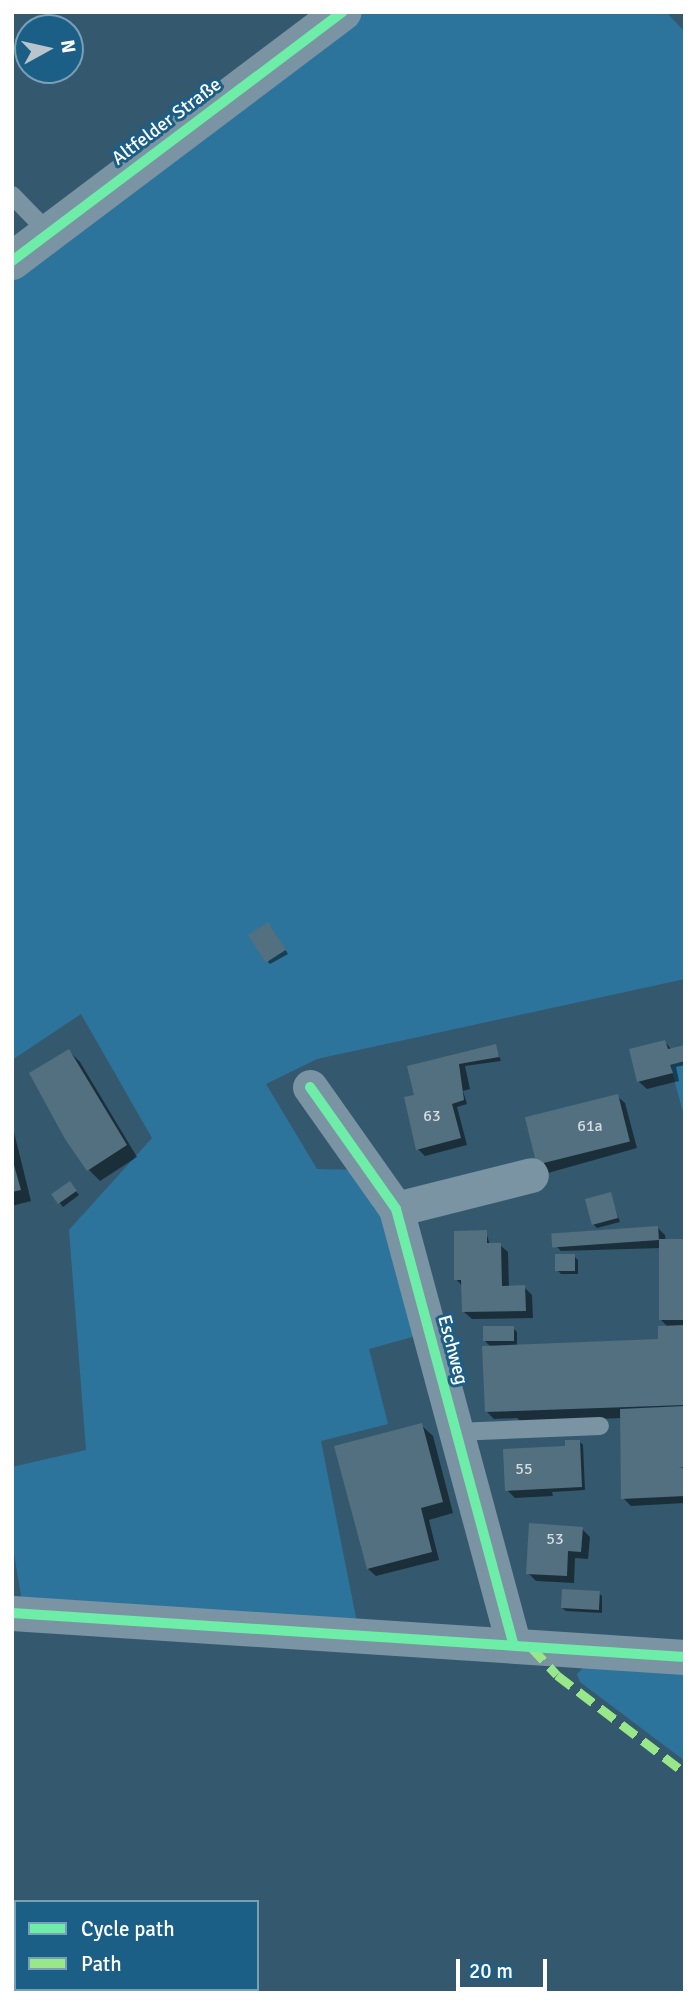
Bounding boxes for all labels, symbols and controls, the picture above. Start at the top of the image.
north arrow [14,14,84,84]
text: N [55,38,81,55]
street label: Altfelder Straße [108,74,226,170]
house number: 63 [423,1106,441,1126]
house number: 61a [577,1116,603,1136]
street label: Eschweg [432,1313,472,1387]
house number: 55 [515,1459,533,1479]
house number: 53 [546,1529,564,1549]
legend [14,1900,259,1991]
text: Cycle path [81,1916,175,1942]
scale bar [459,1946,550,1990]
text: Path [81,1951,122,1977]
text: 20 m [469,1958,513,1984]

